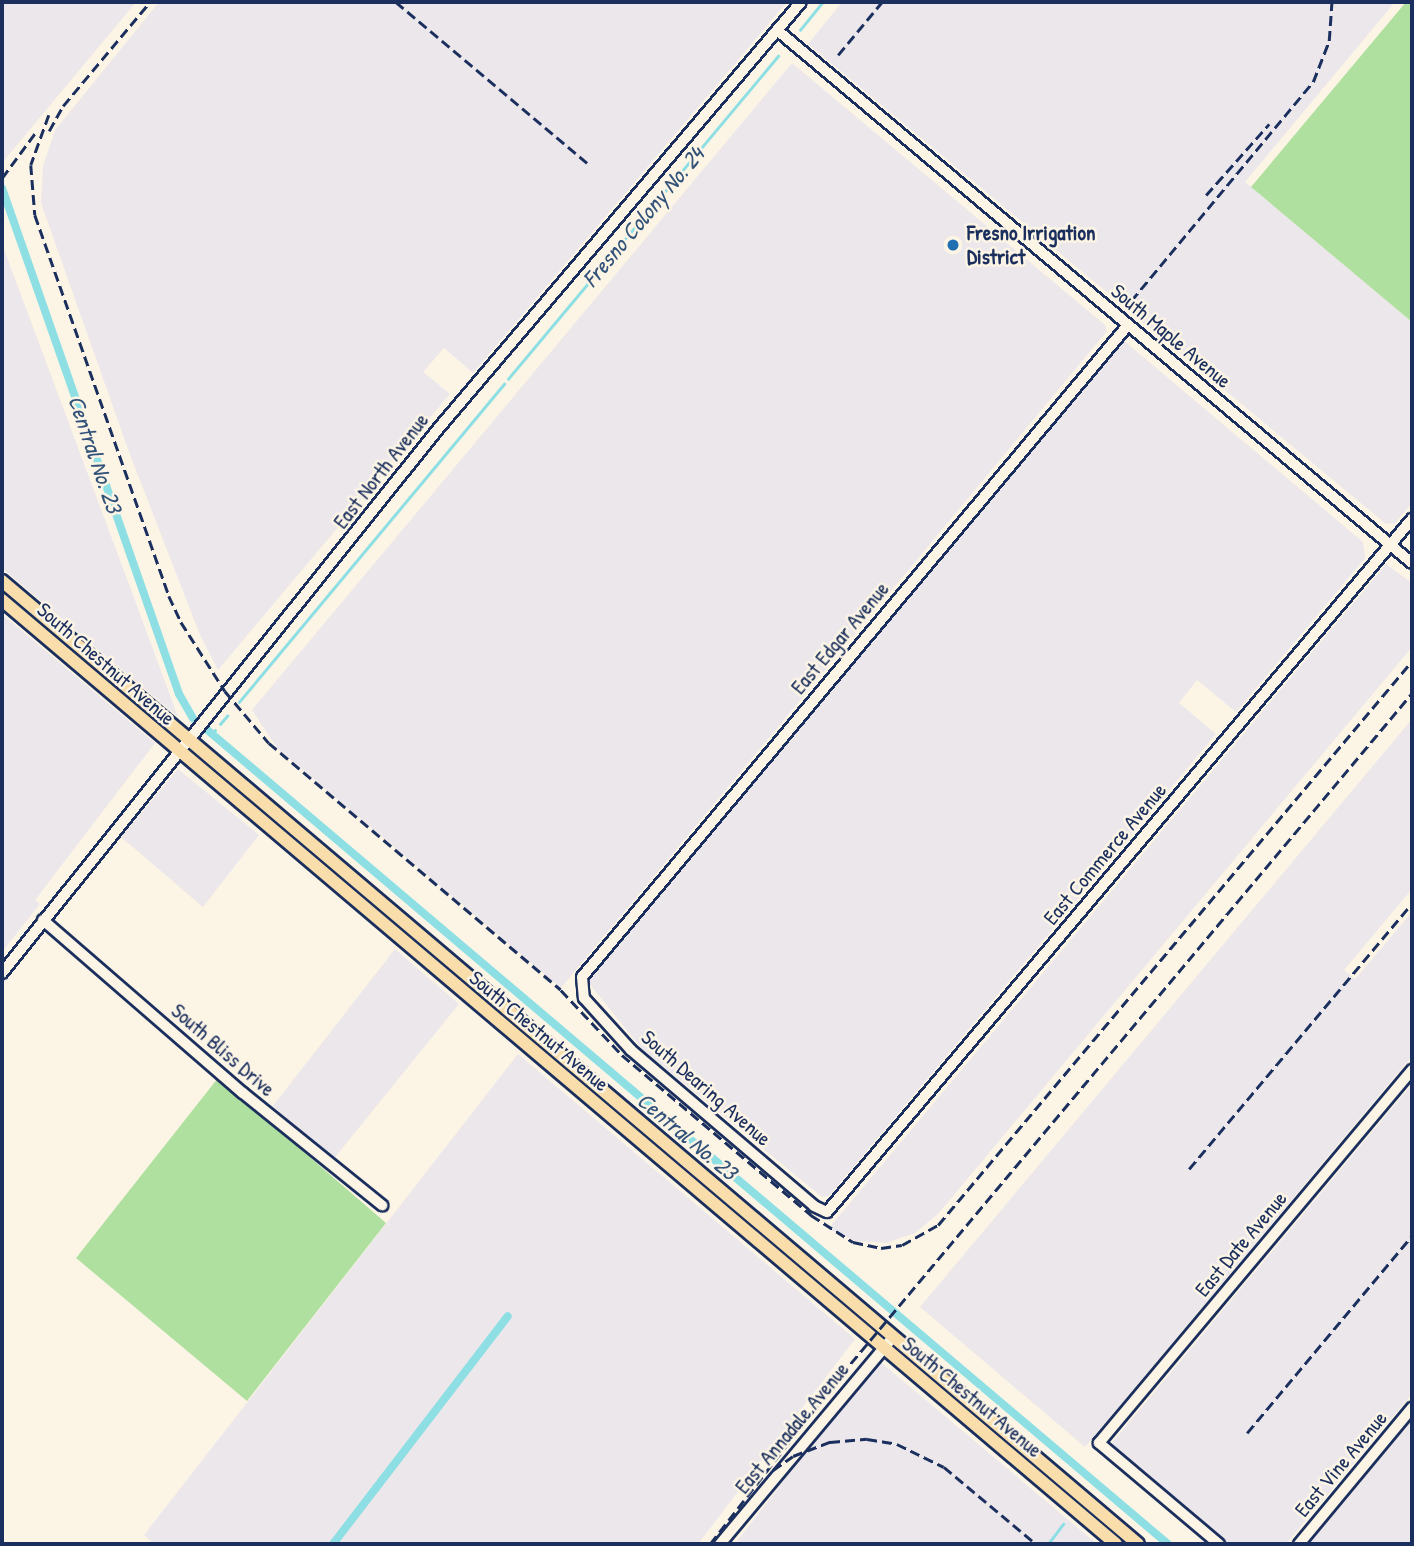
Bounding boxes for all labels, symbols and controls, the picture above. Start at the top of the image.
water label: Fresno Colony No. 24 [576,141,710,293]
place label: Fresno Irrigation District [967,220,1095,270]
marker: Fresno Irrigation District [945,237,961,253]
street label: South Maple Avenue [1106,278,1236,394]
water label: Central No. 23 [62,392,128,516]
street label: East North Avenue [328,408,434,534]
street label: East Edgar Avenue [786,577,894,699]
street label: South Chestnut Avenue [32,597,180,731]
street label: East Commerce Avenue [1038,778,1172,930]
street label: South Chestnut Avenue [464,965,614,1097]
street label: South Bliss Drive [166,998,280,1102]
street label: South Dearing Avenue [636,1025,776,1151]
water label: Central No. 23 [631,1086,743,1186]
street label: East Date Avenue [1190,1186,1292,1302]
street label: South Chestnut Avenue [897,1331,1047,1463]
street label: East Annadale Avenue [730,1357,854,1499]
street label: East Vine Avenue [1290,1406,1392,1522]

